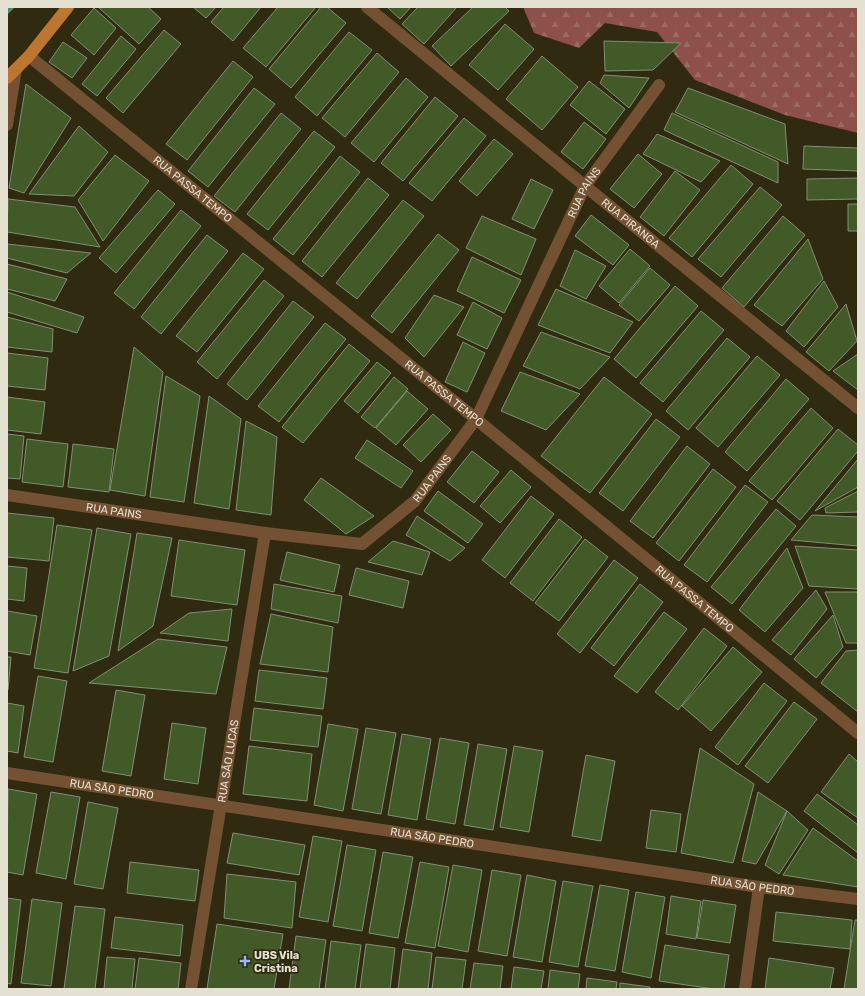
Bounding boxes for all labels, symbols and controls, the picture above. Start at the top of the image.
street label: RUA PASSA TEMPO [150,154,235,225]
street label: RUA PAINS [565,165,604,220]
street label: RUA PIRANGA [599,196,663,252]
street label: RUA PASSA TEMPO [402,358,486,430]
street label: RUA PAINS [410,452,454,505]
street label: RUA PAINS [85,501,143,522]
street label: RUA PASSA TEMPO [653,563,736,635]
street label: RUA SÃO LUCAS [215,719,242,803]
street label: RUA SÃO PEDRO [69,777,155,802]
street label: RUA SÃO PEDRO [389,825,475,851]
street label: RUA SÃO PEDRO [710,874,795,898]
place label: UBS Vila Cristina [254,949,299,975]
marker: UBS Vila Cristina [239,955,251,967]

